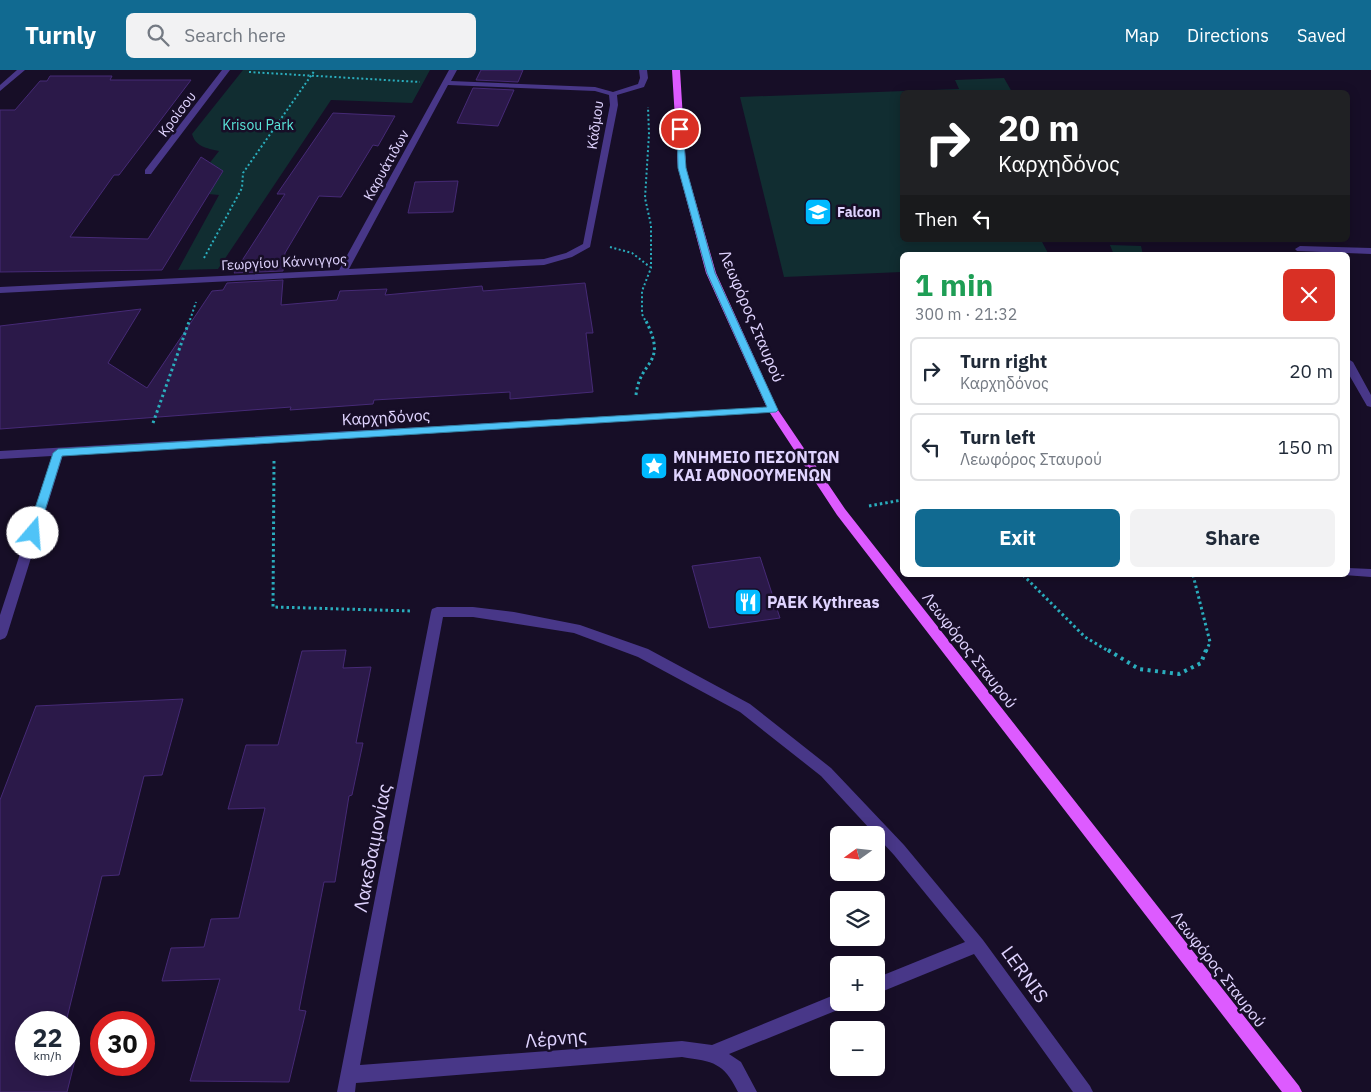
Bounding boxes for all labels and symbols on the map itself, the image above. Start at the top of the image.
street label: Κροίσου [154,88,200,140]
street label: Κάδμου [583,99,607,151]
pin [659,108,701,150]
park label: Krisou Park [222,116,294,134]
street label: Καρυάτιδων [359,126,413,204]
school or university icon: Falcon [803,197,833,227]
place label: Falcon [837,203,880,221]
street label: Λεωφόρος Σταυρού [715,247,789,385]
street label: Γεωργίου Κάννιγγος [221,250,348,274]
street label: Καρχηδόνος [341,405,431,429]
place label: ΜΝΗΜΕΙΟ ΠΕΣΟΝΤΩΝ ΚΑΙ ΑΦΝΟΟΥΜΕΝΩΝ [673,447,840,485]
place icon: ΜΝΗΜΕΙΟ ΠΕΣΟΝΤΩΝ ΚΑΙ ΑΦΝΟΟΥΜΕΝΩΝ [639,451,669,481]
position arrow [6,506,58,558]
restaurant icon: PAEK Kythreas [733,587,763,617]
street label: Λεωφόρος Σταυρού [918,588,1022,712]
place label: PAEK Kythreas [767,592,879,612]
street label: Λακεδαιμονίας [348,782,396,914]
north arrow [830,826,885,881]
street label: Λεωφόρος Σταυρού [1167,907,1271,1031]
street label: LERNIS [996,941,1054,1007]
speed limit sign: 30 [90,1011,155,1076]
street label: Λέρνης [524,1023,588,1053]

